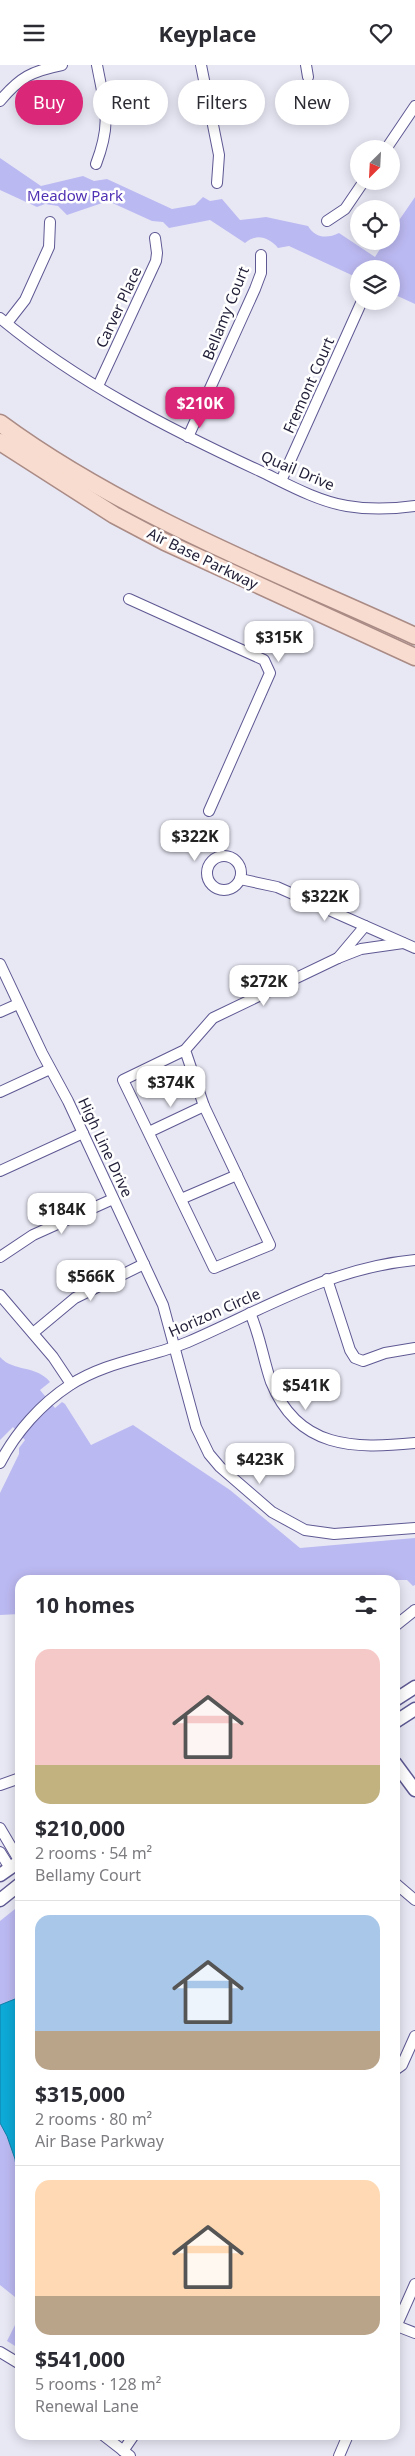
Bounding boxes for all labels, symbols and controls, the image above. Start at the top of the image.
text: Keyplace [159,18,257,48]
icon: menu [20,19,48,47]
icon: heart [367,19,395,47]
chip: Buy [15,80,83,125]
chip: Rent [93,80,168,125]
chip: Filters [178,80,265,125]
chip: New [275,80,349,125]
north arrow [350,140,400,190]
map controls [350,140,400,310]
park label: Meadow Park [27,185,123,205]
button: locate [350,200,400,250]
button: layers [350,260,400,310]
street label: Carver Place [90,263,146,351]
street label: Bellamy Court [197,263,253,363]
street label: Fremont Court [278,333,338,436]
pin: $210K [165,387,235,429]
text: $210K [176,392,224,414]
street label: Quail Drive [258,446,338,494]
street label: Air Base Parkway [144,523,262,594]
pin: $315K [244,621,314,663]
text: $315K [255,626,303,648]
pin: $322K [160,819,230,862]
text: $322K [171,825,219,847]
pin: $322K [290,879,360,922]
text: $322K [301,885,349,907]
pin: $272K [229,965,299,1007]
text: $272K [240,970,288,992]
pin: $374K [136,1065,206,1108]
text: $374K [147,1071,195,1093]
street label: High Line Drive [74,1094,138,1200]
pin: $184K [27,1193,97,1235]
text: $184K [38,1198,86,1220]
pin: $566K [56,1259,126,1302]
text: $566K [67,1265,115,1287]
street label: Horizon Circle [165,1283,263,1341]
pin: $541K [271,1369,341,1411]
text: $541K [282,1374,330,1396]
pin: $423K [225,1443,295,1485]
text: $423K [236,1448,284,1470]
text: 10 homes [35,1591,135,1619]
icon: filters [352,1591,380,1619]
icon: home [163,1682,253,1772]
text: $210,000 [35,1814,125,1842]
text: 2 rooms · 54 m² [35,1842,152,1864]
text: Bellamy Court [35,1864,141,1886]
icon: home [163,1947,253,2037]
text: $315,000 [35,2080,125,2108]
text: 2 rooms · 80 m² [35,2108,152,2130]
text: Air Base Parkway [35,2130,164,2152]
icon: home [163,2212,253,2302]
text: $541,000 [35,2345,125,2373]
text: 5 rooms · 128 m² [35,2373,161,2395]
text: Renewal Lane [35,2395,139,2417]

